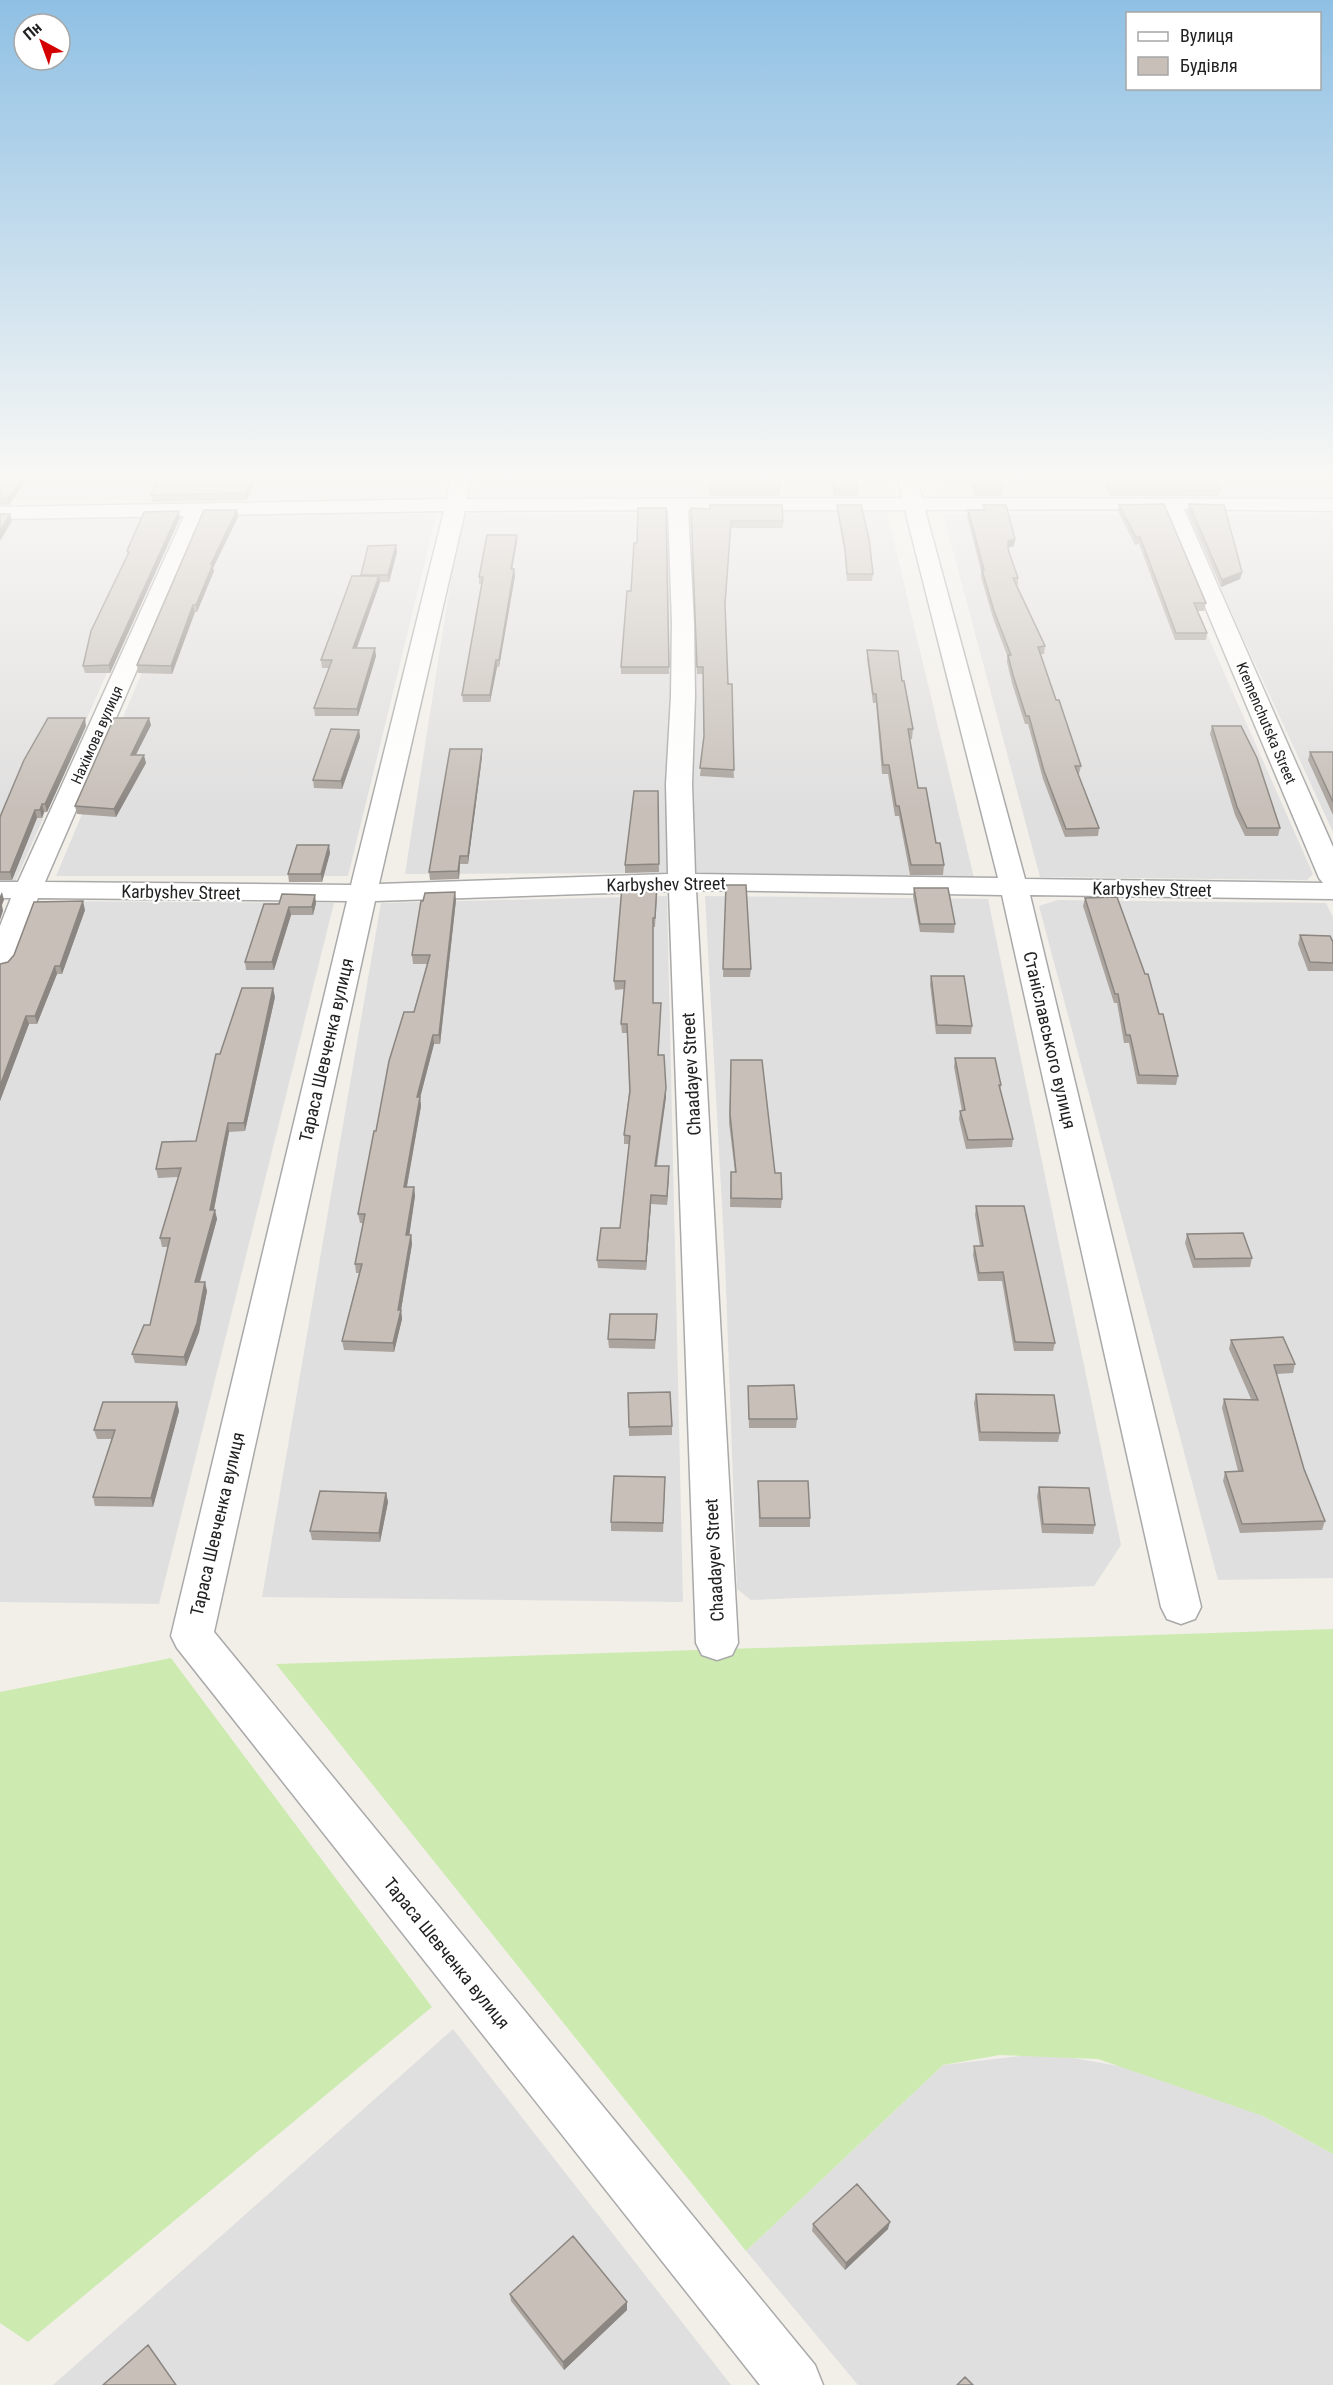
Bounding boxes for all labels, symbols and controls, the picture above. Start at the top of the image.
north arrow [12,12,72,72]
legend [1126,12,1321,90]
text: Пн [20,18,45,44]
text: Вулиця [1180,25,1234,46]
text: Будівля [1180,55,1238,76]
street label: Kremenchutska Street [1232,659,1300,787]
street label: Нахімова вулиця [67,683,127,787]
street label: Karbyshev Street [606,872,726,896]
street label: Karbyshev Street [1092,877,1212,901]
street label: Karbyshev Street [121,880,241,904]
street label: Станіславського вулиця [1019,949,1081,1131]
street label: Тараса Шевченка вулиця [295,956,357,1144]
street label: Chaadayev Street [677,1012,705,1136]
street label: Тараса Шевченка вулиця [186,1430,248,1618]
street label: Chaadayev Street [700,1498,728,1622]
street label: Тараса Шевченка вулиця [380,1873,514,2033]

